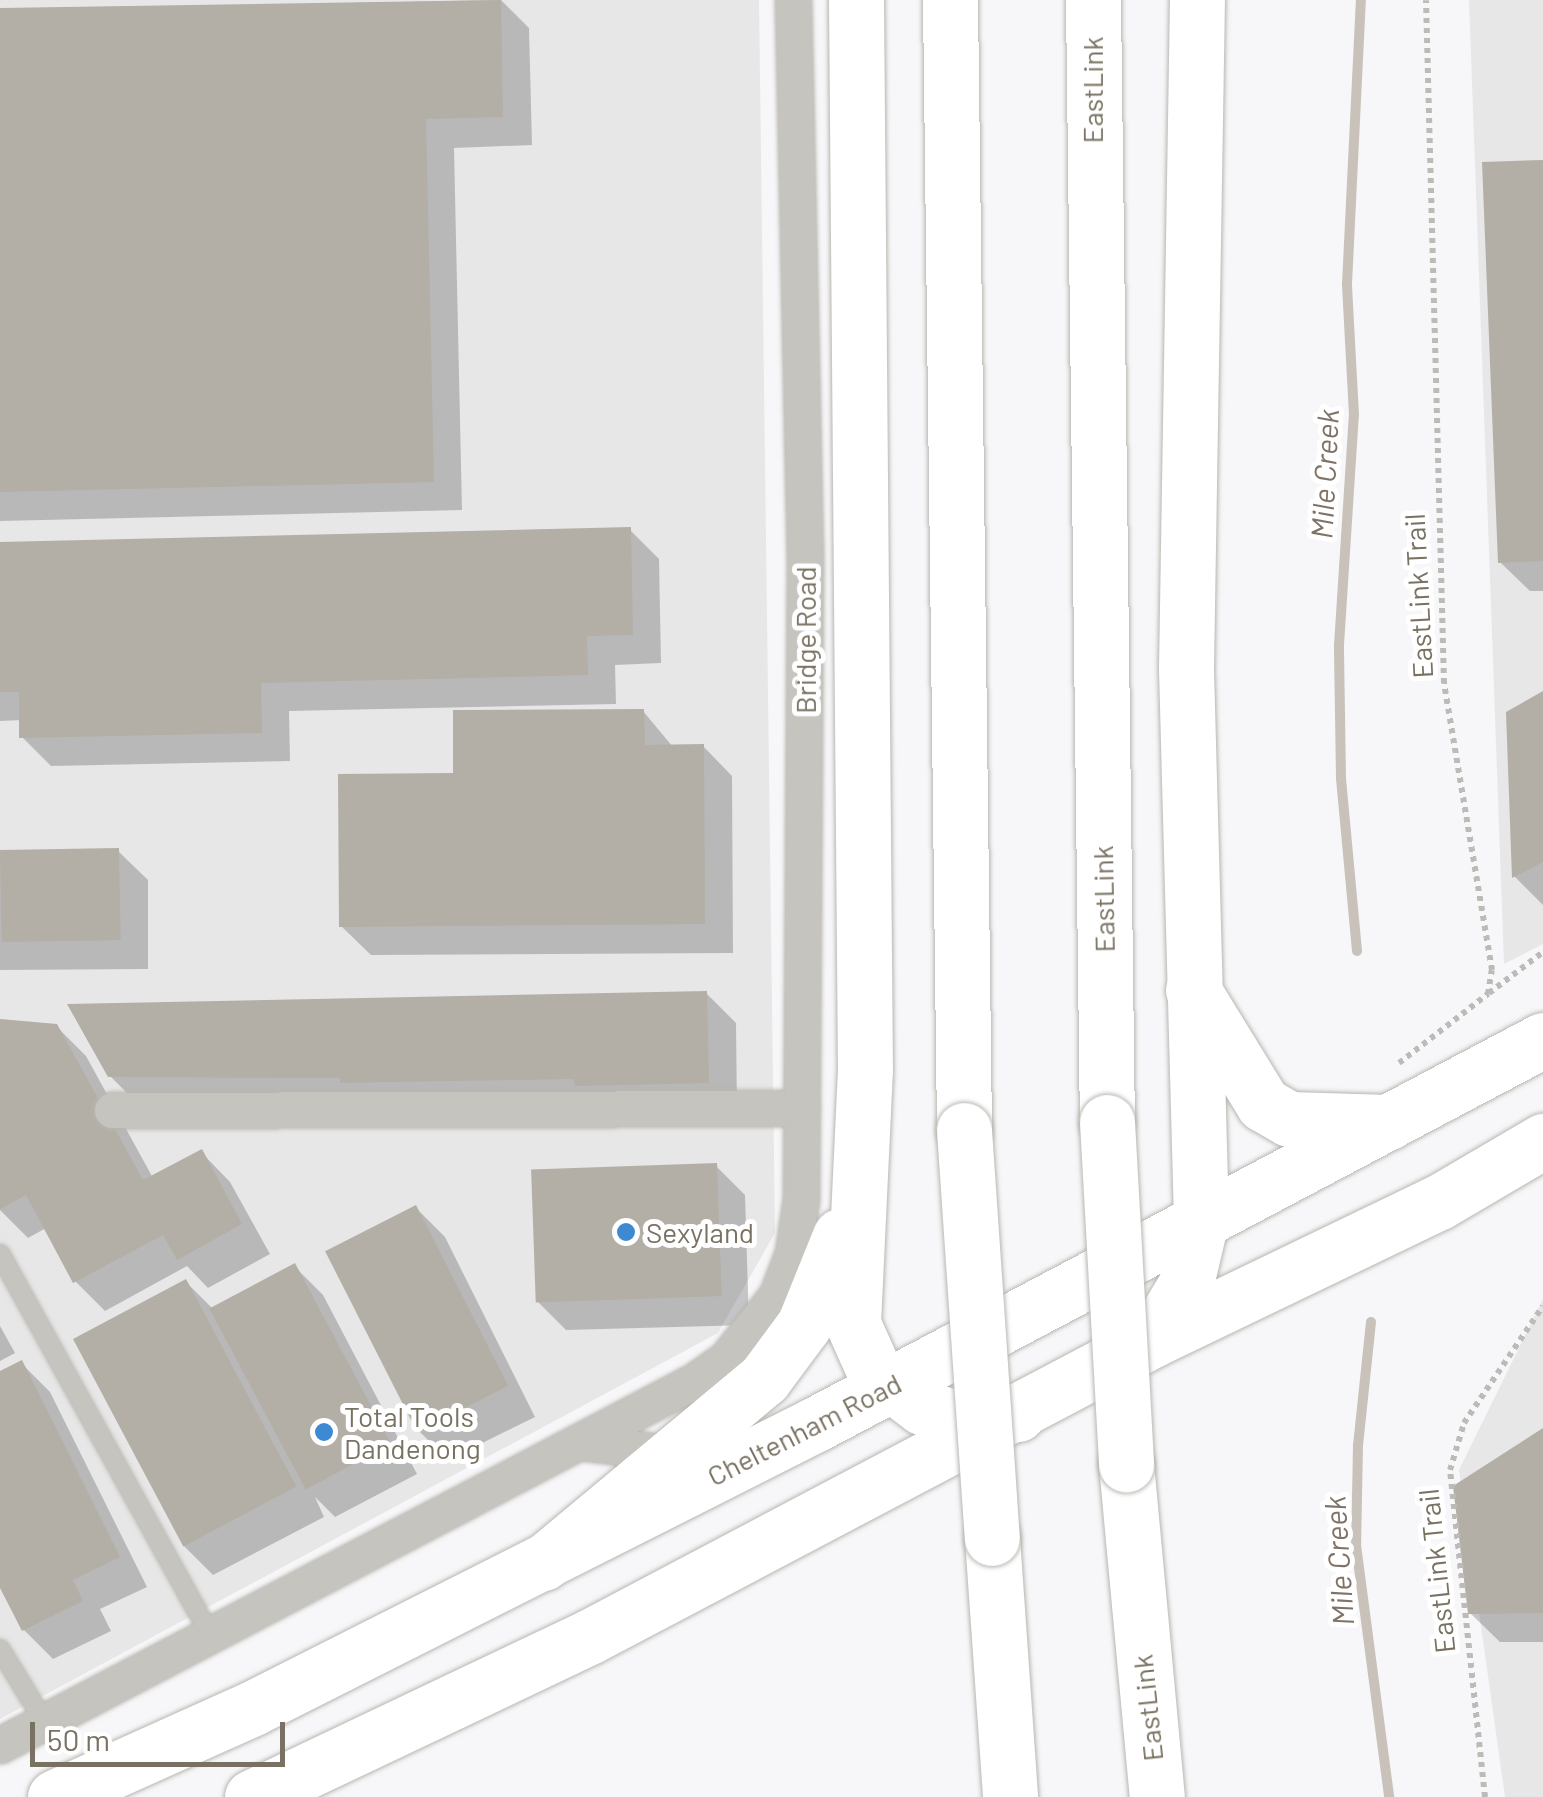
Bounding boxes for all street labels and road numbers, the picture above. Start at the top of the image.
street label: EastLink [1075,36,1109,144]
street label: EastLink Trail [1397,513,1439,679]
street label: Bridge Road [788,566,822,714]
street label: EastLink [1085,845,1121,953]
street label: Cheltenham Road [701,1366,907,1492]
street label: EastLink Trail [1411,1487,1461,1655]
street label: EastLink [1125,1653,1169,1763]

